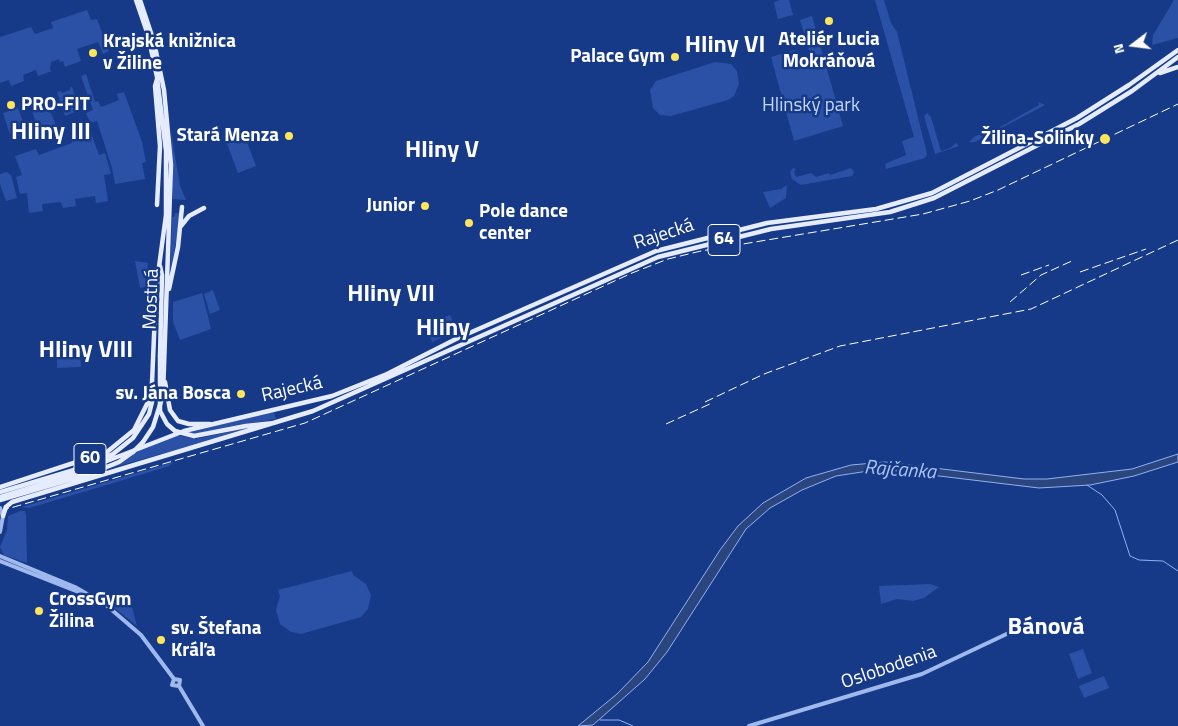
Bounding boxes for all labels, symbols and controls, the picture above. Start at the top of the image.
marker: Ateliér Lucia Mokráňová [823,15,835,27]
north arrow [1108,20,1158,70]
place label: Ateliér Lucia Mokráňová [778,29,880,73]
place label: Krajská knižnica v Žiline [103,31,236,75]
district label: Hliny VI [685,32,765,60]
text: N [1107,42,1129,56]
place label: Palace Gym [570,46,665,68]
marker: Krajská knižnica v Žiline [87,47,99,59]
marker: Palace Gym [669,51,681,63]
place label: PRO-FIT [21,94,90,116]
park label: Hlinský park [762,95,860,117]
marker: PRO-FIT [5,99,17,111]
district label: Hliny III [11,119,91,147]
place label: Stará Menza [176,125,279,147]
place label: Žilina-Solinky [981,128,1094,150]
marker: Stará Menza [283,130,295,142]
marker: Žilina-Solinky [1098,132,1112,146]
district label: Hliny V [405,137,479,165]
place label: Junior [366,195,415,217]
marker: Junior [419,200,431,212]
place label: Pole dance center [479,201,568,245]
street label: Rajecká [631,215,697,255]
marker: Pole dance center [463,217,475,229]
road number: 64 [708,224,740,256]
street label: Mostná [140,268,164,330]
district label: Hliny VII [347,281,435,309]
district label: Hliny [416,315,470,343]
district label: Hliny VIII [39,337,133,365]
street label: Rajecká [259,372,325,408]
place label: sv. Jána Bosca [115,383,231,405]
marker: sv. Jána Bosca [235,388,247,400]
road number: 60 [74,444,106,474]
water label: Rajčanka [863,457,937,485]
place label: CrossGym Žilina [49,589,131,633]
marker: CrossGym Žilina [33,605,45,617]
district label: Bánová [1008,614,1084,642]
place label: sv. Štefana Kráľa [171,618,261,662]
marker: sv. Štefana Kráľa [155,634,167,646]
street label: Oslobodenia [838,641,940,695]

